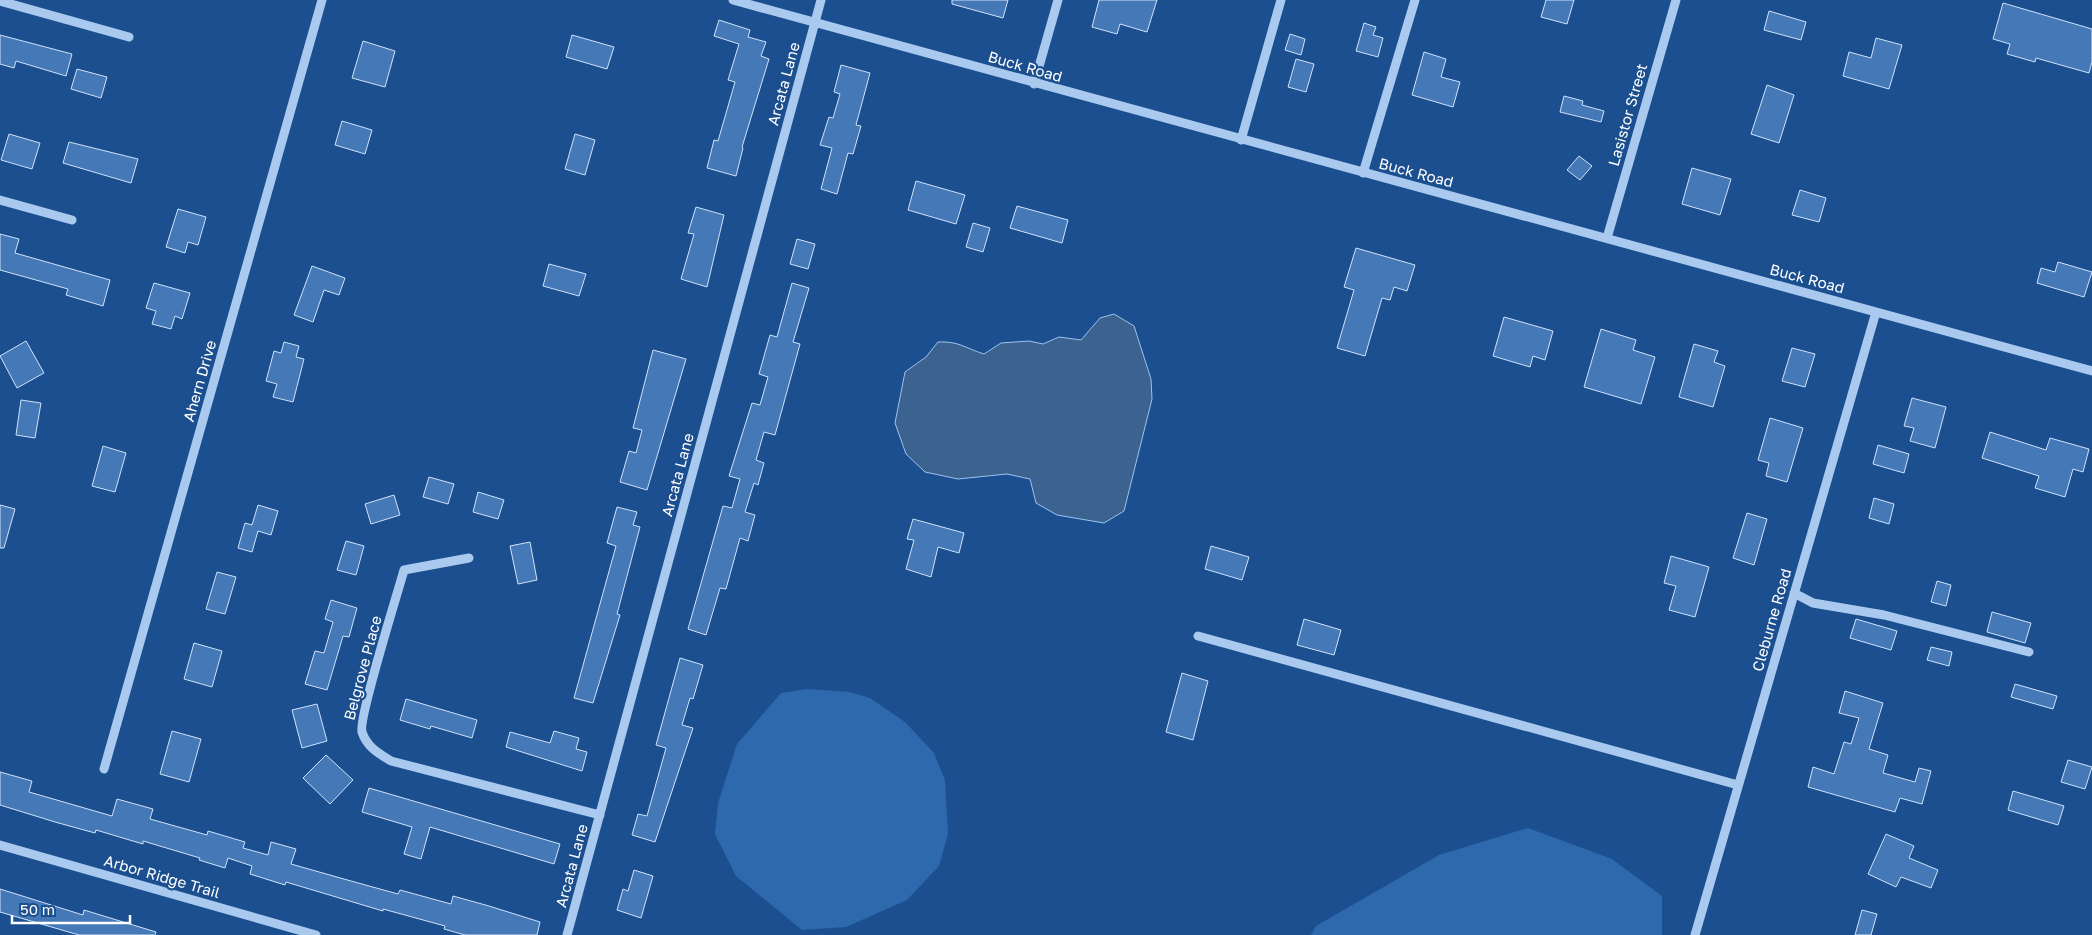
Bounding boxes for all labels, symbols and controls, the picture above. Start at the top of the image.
street label: Arcata Lane [763,40,803,127]
street label: Buck Road [986,47,1064,85]
street label: Lasistor Street [1604,61,1650,168]
street label: Buck Road [1377,153,1455,191]
street label: Buck Road [1768,259,1846,297]
street label: Ahern Drive [179,338,219,424]
street label: Arcata Lane [657,431,697,518]
street label: Cleburne Road [1748,566,1794,673]
street label: Belgrove Place [339,613,385,722]
street label: Arcata Lane [551,822,591,909]
street label: Arbor Ridge Trail [102,851,223,901]
scale bar [12,892,130,924]
text: 50 m [20,900,55,918]

